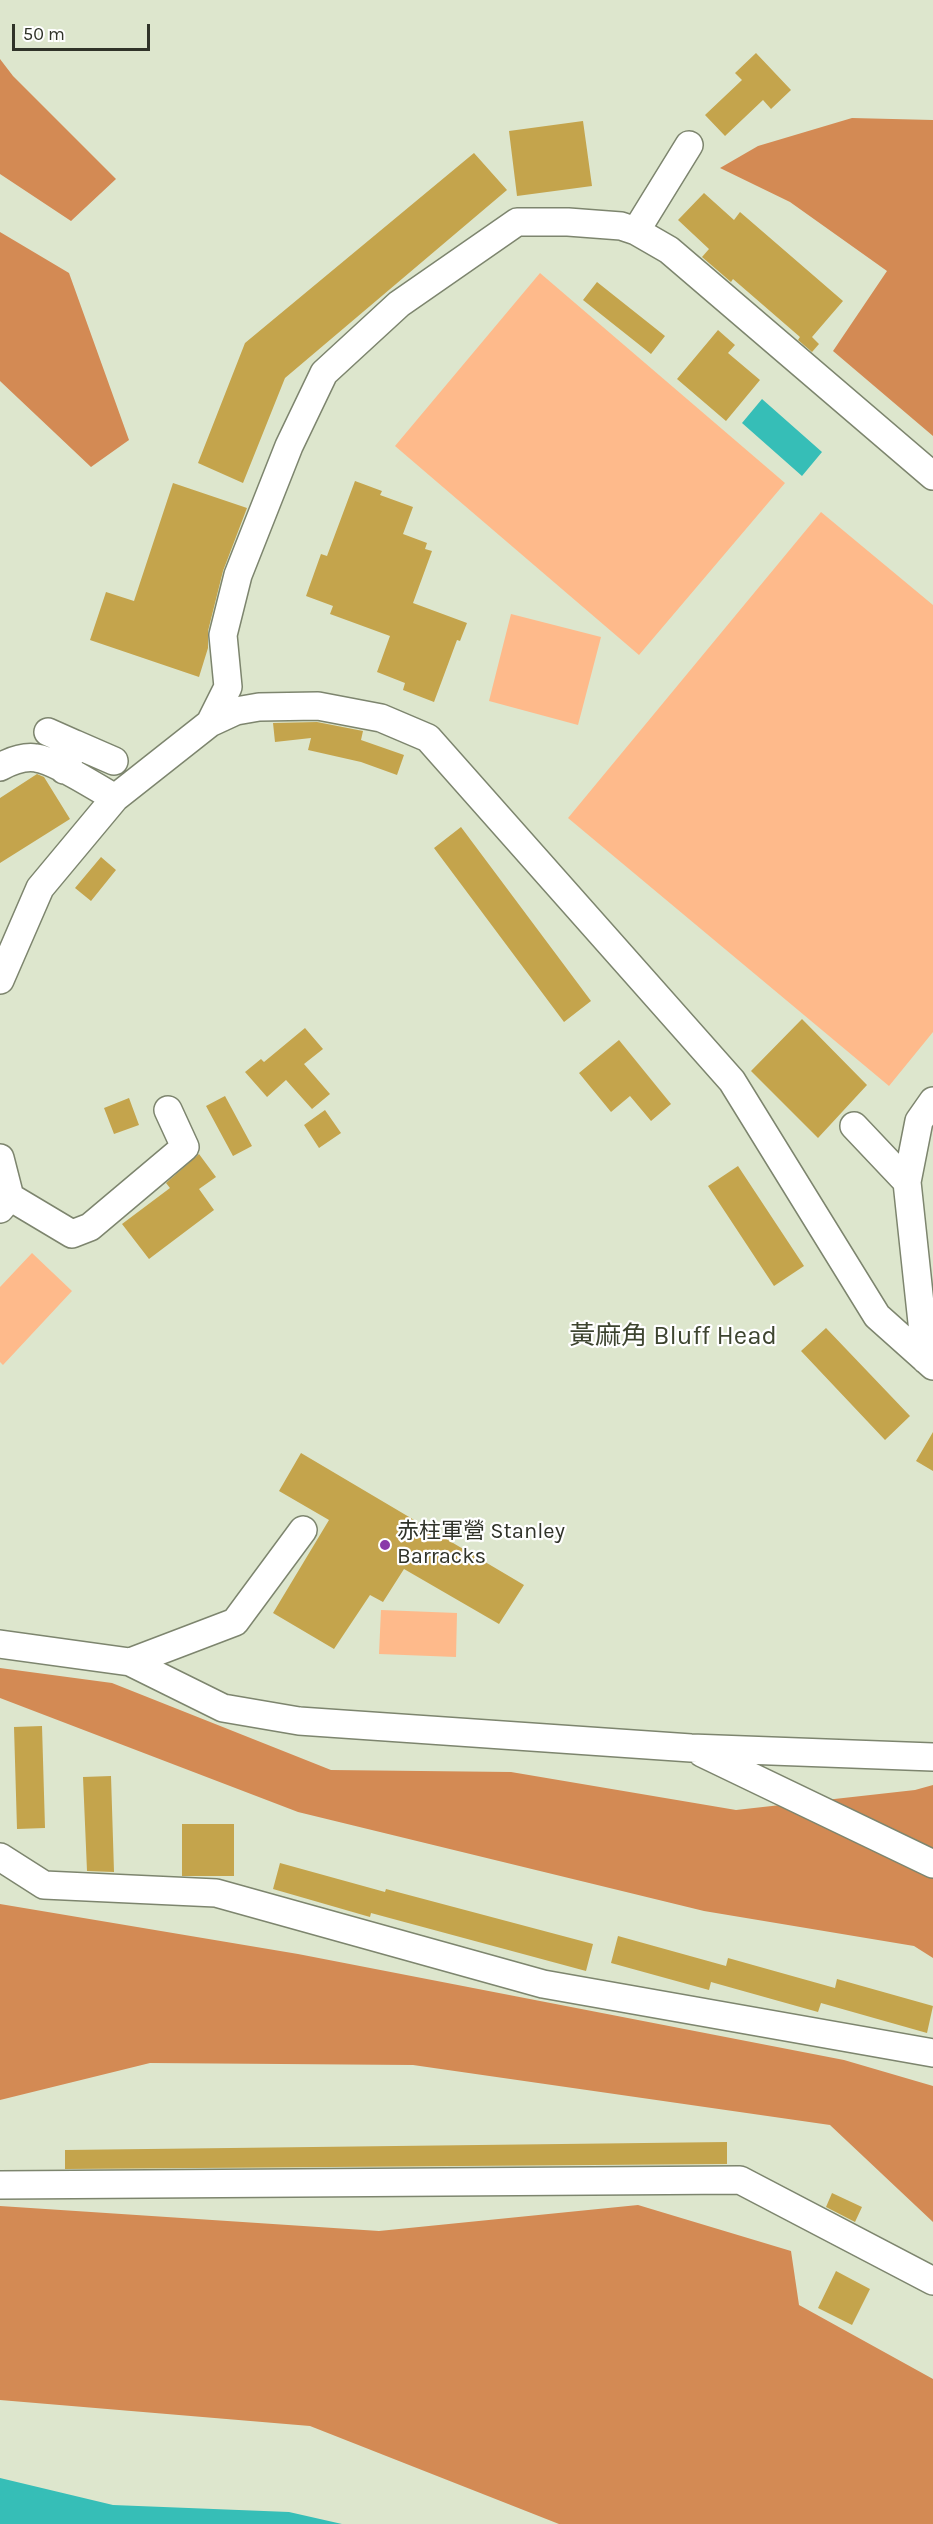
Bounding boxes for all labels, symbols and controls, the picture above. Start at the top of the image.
scale bar [15,12,153,50]
text: 50 m [23,23,65,45]
district label: 黃麻角 Bluff Head [569,1321,777,1353]
place label: 赤柱軍營 Stanley Barracks [397,1519,565,1570]
marker: 赤柱軍營 Stanley Barracks [378,1538,392,1552]

